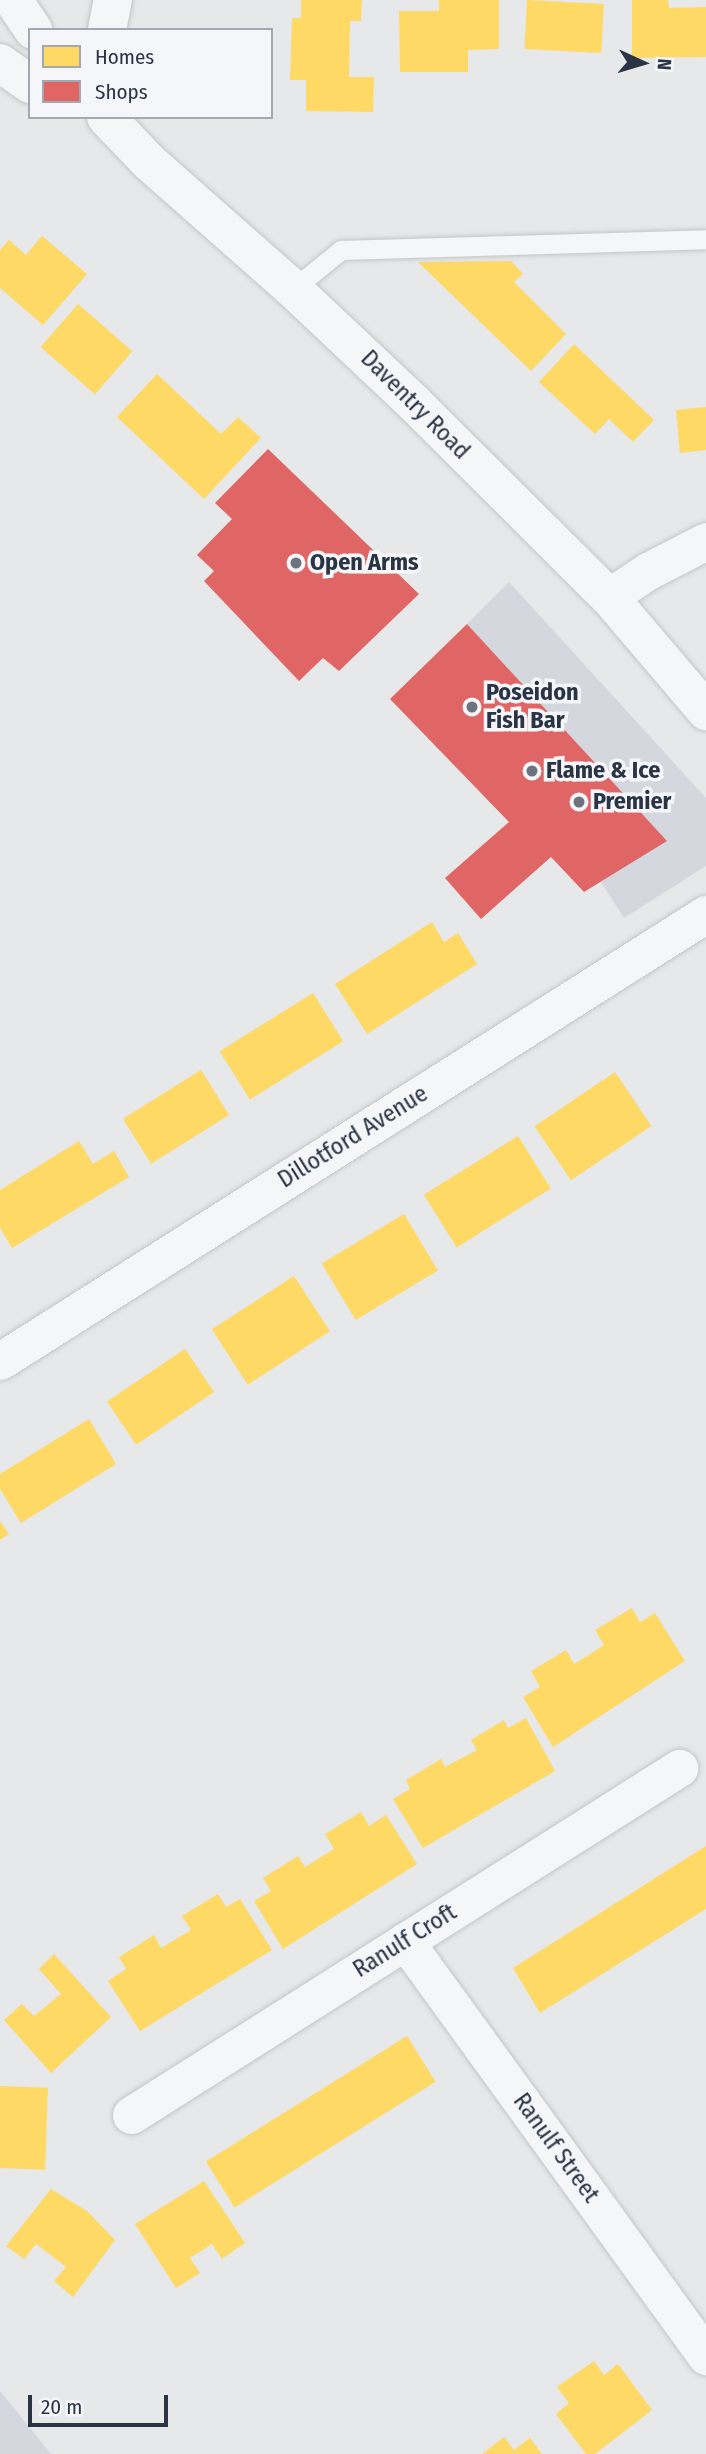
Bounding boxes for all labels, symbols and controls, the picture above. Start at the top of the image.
legend [28,28,273,119]
north arrow [608,28,678,98]
text: Homes [95,44,154,70]
text: N [653,58,676,71]
text: Shops [95,79,148,105]
street label: Daventry Road [354,344,476,466]
place label: Open Arms [310,549,419,577]
marker: Open Arms [288,555,304,571]
place label: Poseidon Fish Bar [486,679,579,735]
marker: Poseidon Fish Bar [464,699,480,715]
place label: Flame & Ice [546,757,660,785]
marker: Flame & Ice [524,763,540,779]
place label: Premier [593,788,671,816]
marker: Premier [571,794,587,810]
street label: Dillotford Avenue [273,1079,433,1195]
street label: Ranulf Croft [348,1898,462,1984]
street label: Ranulf Street [507,2088,605,2208]
scale bar [32,2380,172,2424]
text: 20 m [41,2394,82,2420]

